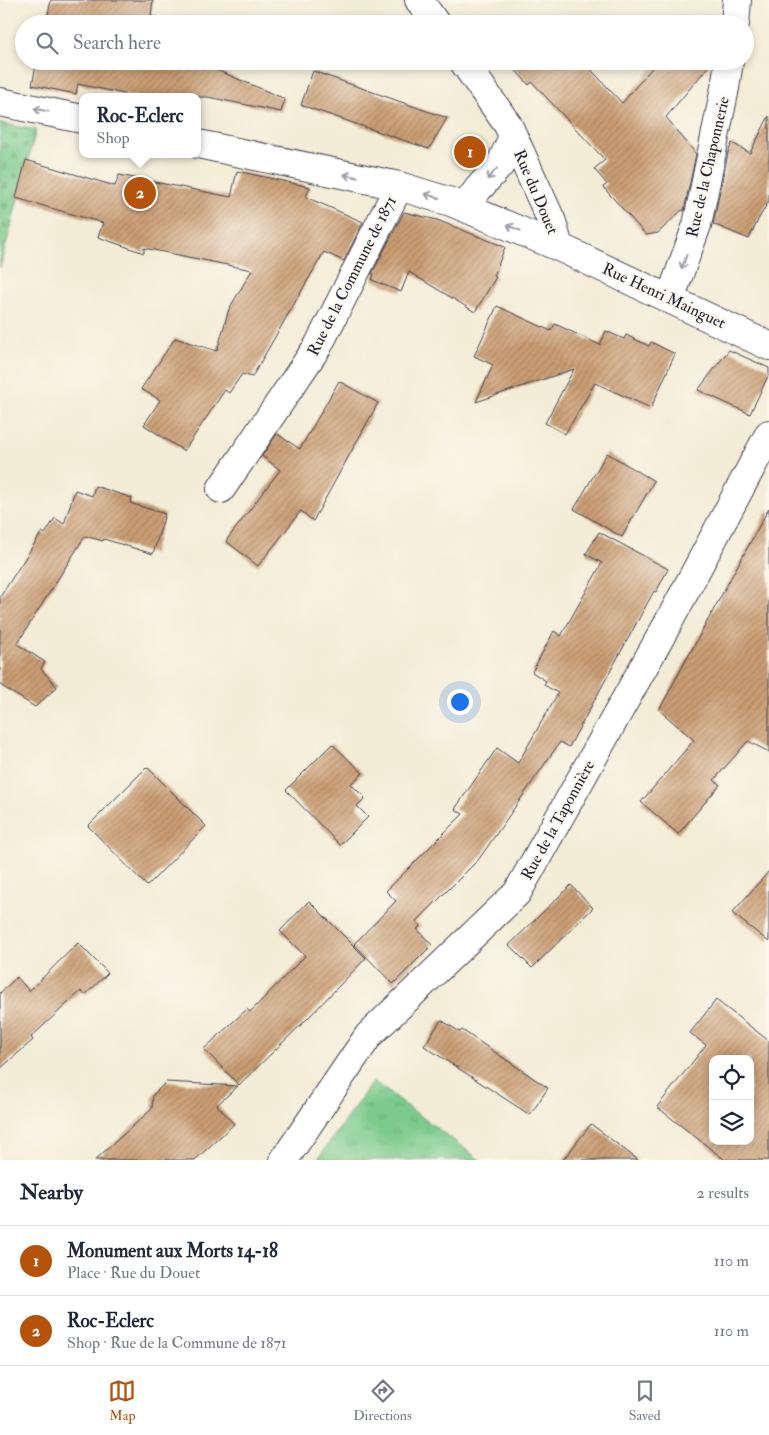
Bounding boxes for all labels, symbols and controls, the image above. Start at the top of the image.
search box [15,15,754,70]
icon: search [33,29,61,57]
text: Search here [73,31,161,55]
popup [79,93,201,158]
street label: Rue de la Chaponnerie [682,94,735,240]
text: Roc-Eclerc [96,104,184,128]
one-way arrow [34,105,50,114]
text: Shop [96,128,130,148]
pin: 1 [454,133,486,171]
street label: Rue du Douet [509,147,563,237]
one-way arrow [486,168,497,181]
one-way arrow [343,171,359,180]
pin: 2 [124,174,156,212]
one-way arrow [424,191,440,201]
street label: Rue de la Commune de 1871 [303,193,401,359]
one-way arrow [507,223,522,232]
one-way arrow [679,254,688,269]
street label: Rue Henri Mainguet [599,259,729,333]
your location [447,689,473,715]
street label: Rue de la Taponnière [517,756,600,884]
map controls [709,1055,754,1145]
button: locate [709,1055,754,1100]
button: layers [709,1100,754,1145]
text: Nearby [20,1179,83,1206]
text: 2 results [696,1183,749,1203]
text: Monument aux Morts 14-18 [67,1239,278,1263]
text: 1 [33,1251,39,1271]
text: 110 m [714,1251,749,1271]
text: Place · Rue du Douet [67,1263,200,1283]
text: Roc-Eclerc [67,1309,154,1333]
text: 2 [32,1321,40,1341]
text: 110 m [714,1321,749,1341]
text: Shop · Rue de la Commune de 1871 [67,1333,286,1353]
tab: Map [108,1377,136,1424]
tab: Directions [353,1377,412,1424]
tab: Saved [629,1377,661,1424]

